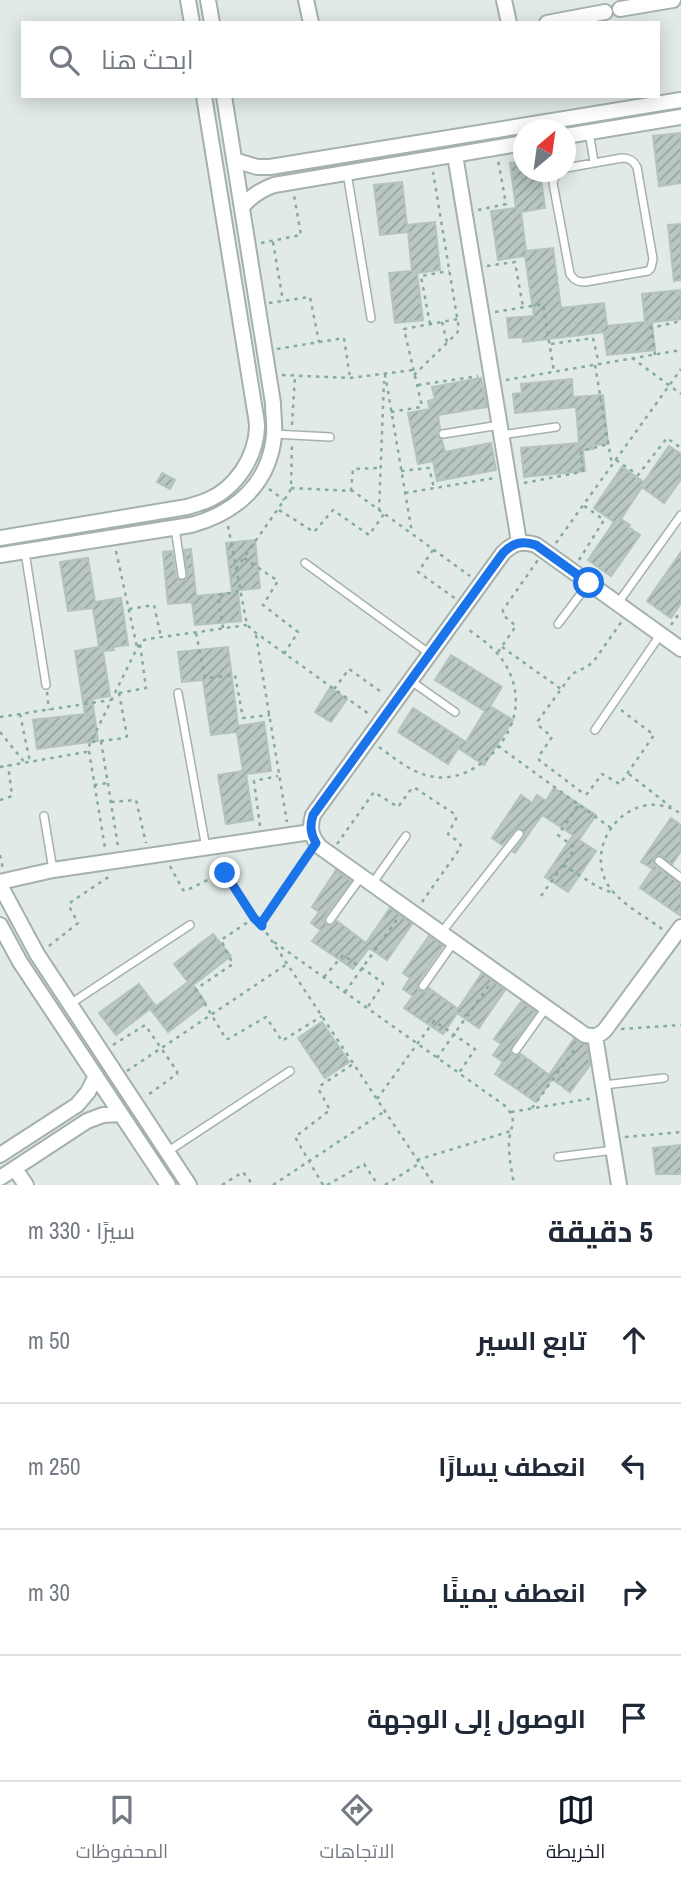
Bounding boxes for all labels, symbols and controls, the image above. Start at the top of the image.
search box [21,21,660,98]
icon: search [45,41,83,79]
text: ابحث هنا [101,42,194,77]
north arrow [513,119,576,182]
route start [573,567,604,598]
route end [209,857,240,888]
text: 5 دقيقة [548,1211,653,1251]
text: سيرًا · 330 m [28,1215,135,1246]
icon: ahead [615,1321,653,1359]
text: تابع السير [477,1323,586,1358]
text: 50 m [28,1325,70,1356]
icon: left [615,1447,653,1485]
text: انعطف يسارًا [438,1449,586,1484]
text: 250 m [28,1451,80,1482]
icon: right [615,1573,653,1611]
text: انعطف يمينًا [441,1575,586,1610]
text: 30 m [28,1577,70,1608]
icon: arrive [615,1699,653,1737]
text: الوصول إلى الوجهة [367,1701,586,1736]
tab: المحفوظات [76,1791,168,1869]
tab: الاتجاهات [319,1791,395,1869]
tab: الخريطة [546,1791,605,1869]

